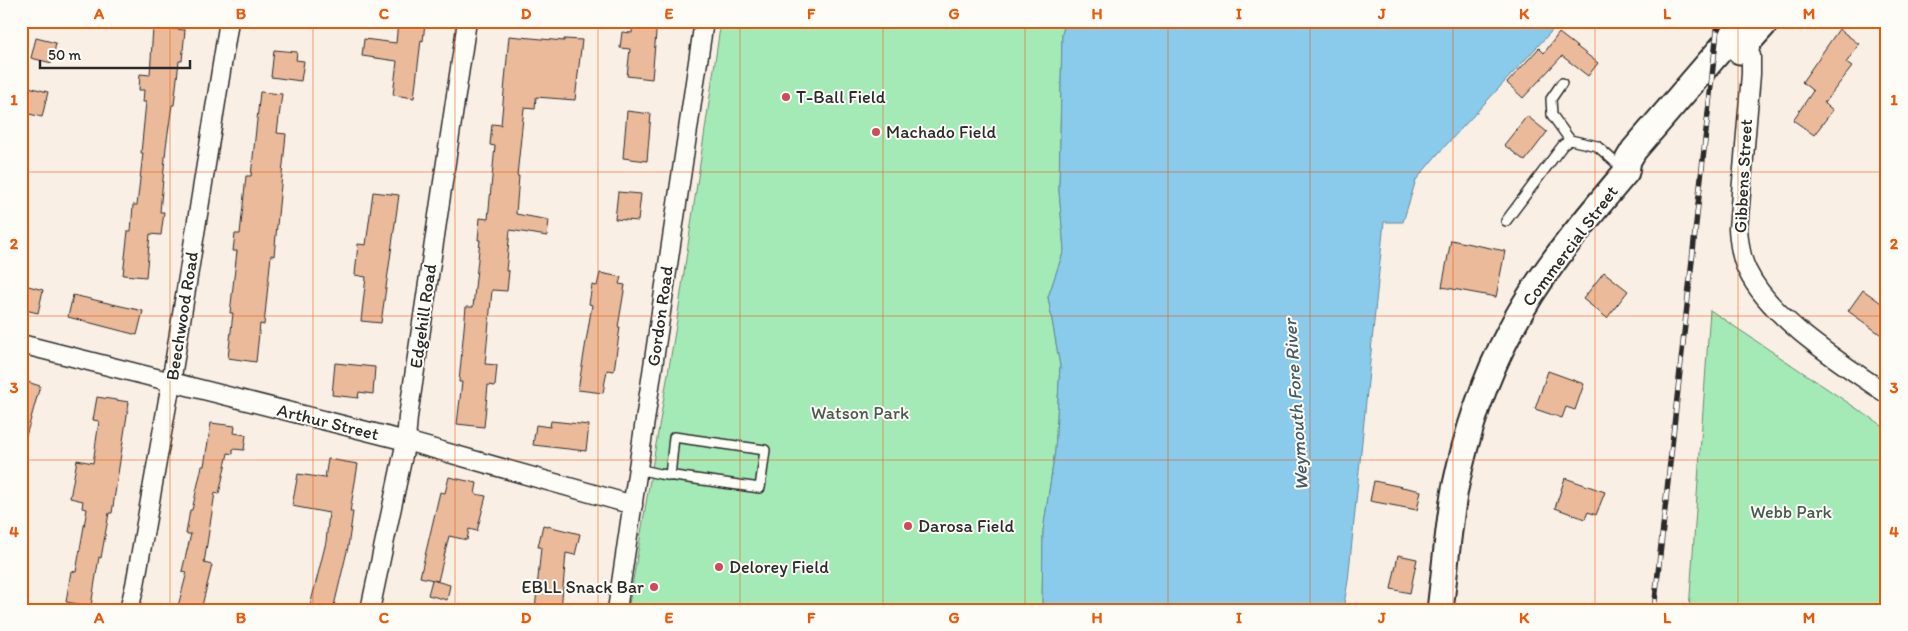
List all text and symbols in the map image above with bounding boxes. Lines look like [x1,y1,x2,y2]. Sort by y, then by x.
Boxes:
text: A [93,4,105,23]
text: B [236,4,247,23]
text: C [379,4,390,23]
text: D [521,4,532,23]
text: E [665,4,674,23]
text: F [807,4,816,23]
text: G [948,4,960,23]
text: H [1091,4,1103,23]
text: I [1236,4,1242,23]
text: J [1377,4,1386,23]
text: K [1519,4,1530,23]
text: L [1663,4,1672,23]
text: M [1803,4,1815,23]
scale bar [40,38,190,70]
text: 50 m [48,46,81,64]
place label: T-Ball Field [796,86,886,108]
text: 1 [10,90,18,109]
text: 1 [1890,90,1898,109]
marker: T-Ball Field [780,91,792,103]
street label: Gibbens Street [1729,118,1757,234]
place label: Machado Field [886,121,996,143]
marker: Machado Field [870,126,882,138]
street label: Commercial Street [1517,181,1623,311]
text: 2 [10,234,19,253]
text: 2 [1890,234,1899,253]
street label: Beechwood Road [161,250,203,382]
street label: Edgehill Road [405,262,441,370]
street label: Gordon Road [642,264,678,368]
water label: Weymouth Fore River [1278,316,1313,492]
text: 3 [10,378,19,397]
text: 3 [1890,378,1899,397]
street label: Arthur Street [275,399,381,445]
park label: Watson Park [811,402,909,424]
park label: Webb Park [1750,501,1833,523]
place label: Darosa Field [918,515,1014,537]
marker: Darosa Field [902,520,914,532]
text: 4 [9,522,19,541]
text: 4 [1889,522,1899,541]
place label: Delorey Field [729,556,829,578]
marker: Delorey Field [713,561,725,573]
place label: EBLL Snack Bar [522,576,645,598]
marker: EBLL Snack Bar [648,581,660,593]
text: A [93,608,105,627]
text: B [236,608,247,627]
text: C [379,608,390,627]
text: D [521,608,532,627]
text: E [665,608,674,627]
text: F [807,608,816,627]
text: G [948,608,960,627]
text: H [1091,608,1103,627]
text: I [1236,608,1242,627]
text: J [1377,608,1386,627]
text: K [1519,608,1530,627]
text: L [1663,608,1672,627]
text: M [1803,608,1815,627]

